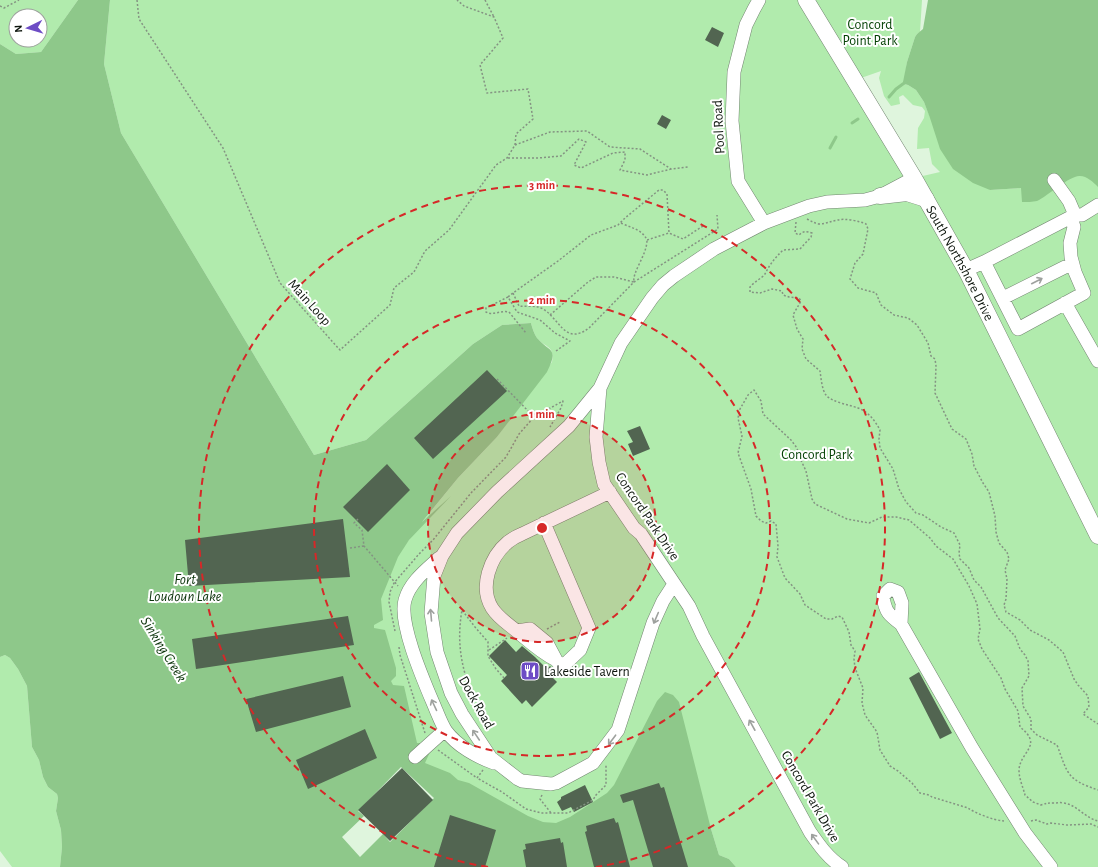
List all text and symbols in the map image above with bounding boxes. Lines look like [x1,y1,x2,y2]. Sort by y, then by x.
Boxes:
north arrow [8,8,48,48]
park label: Concord Point Park [842,18,898,48]
text: N [13,25,24,33]
street label: Pool Road [711,100,727,154]
text: 3 min [529,179,555,191]
street label: South Northshore Drive [923,203,996,323]
street label: Main Loop [285,277,333,328]
one-way arrow [1031,277,1043,284]
text: 2 min [529,294,555,306]
text: 1 min [529,408,555,420]
park label: Concord Park [781,448,853,462]
street label: Concord Park Drive [613,470,682,563]
centre of rings [535,521,549,535]
water label: Fort Loudoun Lake [149,572,222,604]
one-way arrow [428,609,435,622]
one-way arrow [652,612,659,624]
water label: Sinking Creek [138,614,189,684]
restaurant icon: Lakeside Tavern [519,660,541,682]
place label: Lakeside Tavern [544,665,630,679]
street label: Dock Road [456,674,496,731]
one-way arrow [430,699,437,711]
one-way arrow [748,720,755,732]
one-way arrow [472,730,480,741]
one-way arrow [607,734,616,745]
street label: Concord Park Drive [778,749,842,844]
one-way arrow [811,834,819,845]

